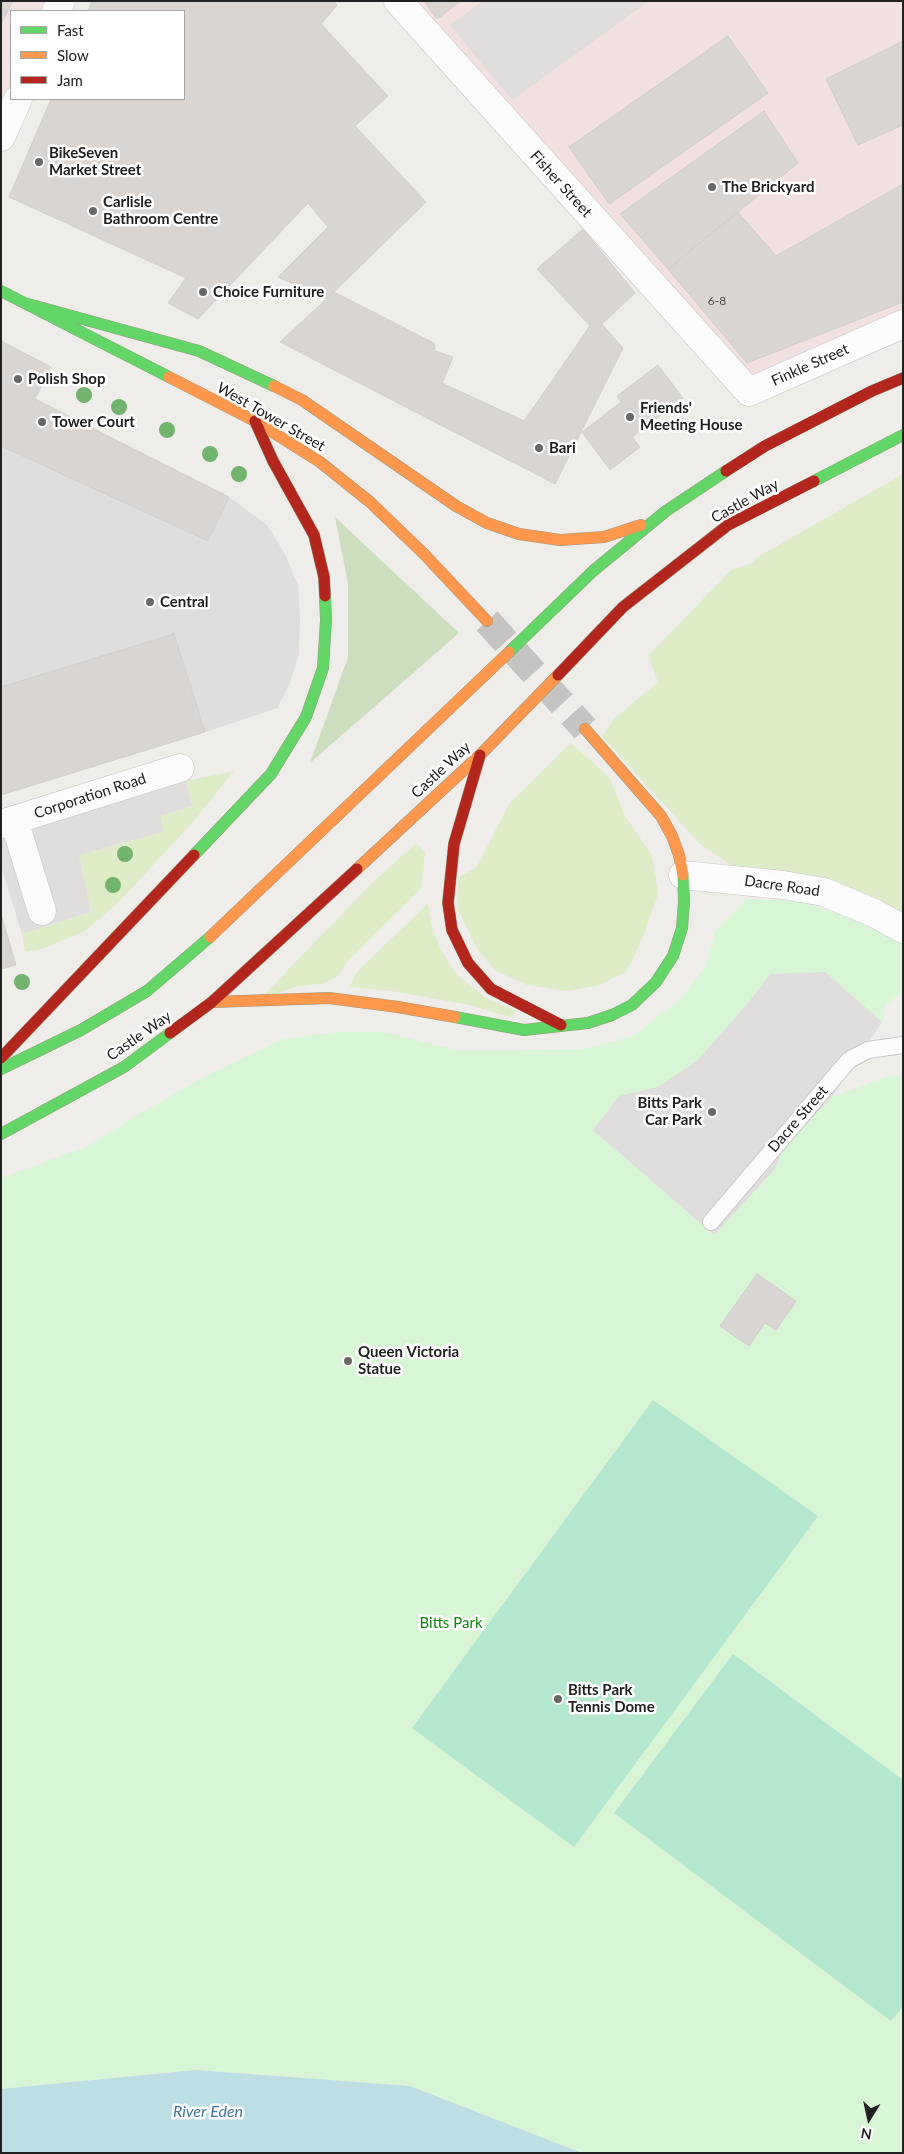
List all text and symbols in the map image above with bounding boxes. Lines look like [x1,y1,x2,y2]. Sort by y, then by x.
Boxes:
legend [10,10,185,100]
text: Fast [57,21,84,39]
text: Slow [57,46,89,64]
text: Jam [57,71,83,89]
place label: BikeSeven Market Street [49,144,141,179]
street label: Fisher Street [526,147,596,221]
marker: BikeSeven Market Street [33,156,45,168]
place label: The Brickyard [722,178,815,196]
marker: The Brickyard [706,181,718,193]
place label: Carlisle Bathroom Centre [103,193,218,228]
marker: Carlisle Bathroom Centre [87,205,99,217]
place label: Choice Furniture [213,283,324,301]
marker: Choice Furniture [197,286,209,298]
house number: 6-8 [708,294,726,308]
street label: Finkle Street [769,340,851,390]
place label: Polish Shop [28,370,106,388]
marker: Polish Shop [12,373,24,385]
street label: West Tower Street [214,379,328,455]
place label: Friends' Meeting House [640,399,743,434]
marker: Friends' Meeting House [624,411,636,423]
place label: Tower Court [52,413,135,431]
marker: Tower Court [36,416,48,428]
place label: Bari [549,439,576,457]
marker: Bari [533,442,545,454]
street label: Castle Way [708,475,782,527]
place label: Central [160,593,209,611]
marker: Central [144,596,156,608]
street label: Castle Way [408,738,474,802]
street label: Corporation Road [32,769,148,823]
street label: Dacre Road [743,872,821,900]
street label: Castle Way [103,1007,175,1065]
street label: Dacre Street [764,1082,832,1156]
place label: Bitts Park Car Park [637,1094,702,1129]
marker: Bitts Park Car Park [706,1106,718,1118]
place label: Queen Victoria Statue [358,1343,459,1378]
marker: Queen Victoria Statue [342,1355,354,1367]
park label: Bitts Park [419,1614,483,1632]
place label: Bitts Park Tennis Dome [568,1681,655,1716]
marker: Bitts Park Tennis Dome [552,1693,564,1705]
north arrow [844,2094,894,2144]
water label: River Eden [173,2102,243,2122]
text: N [860,2125,873,2144]

